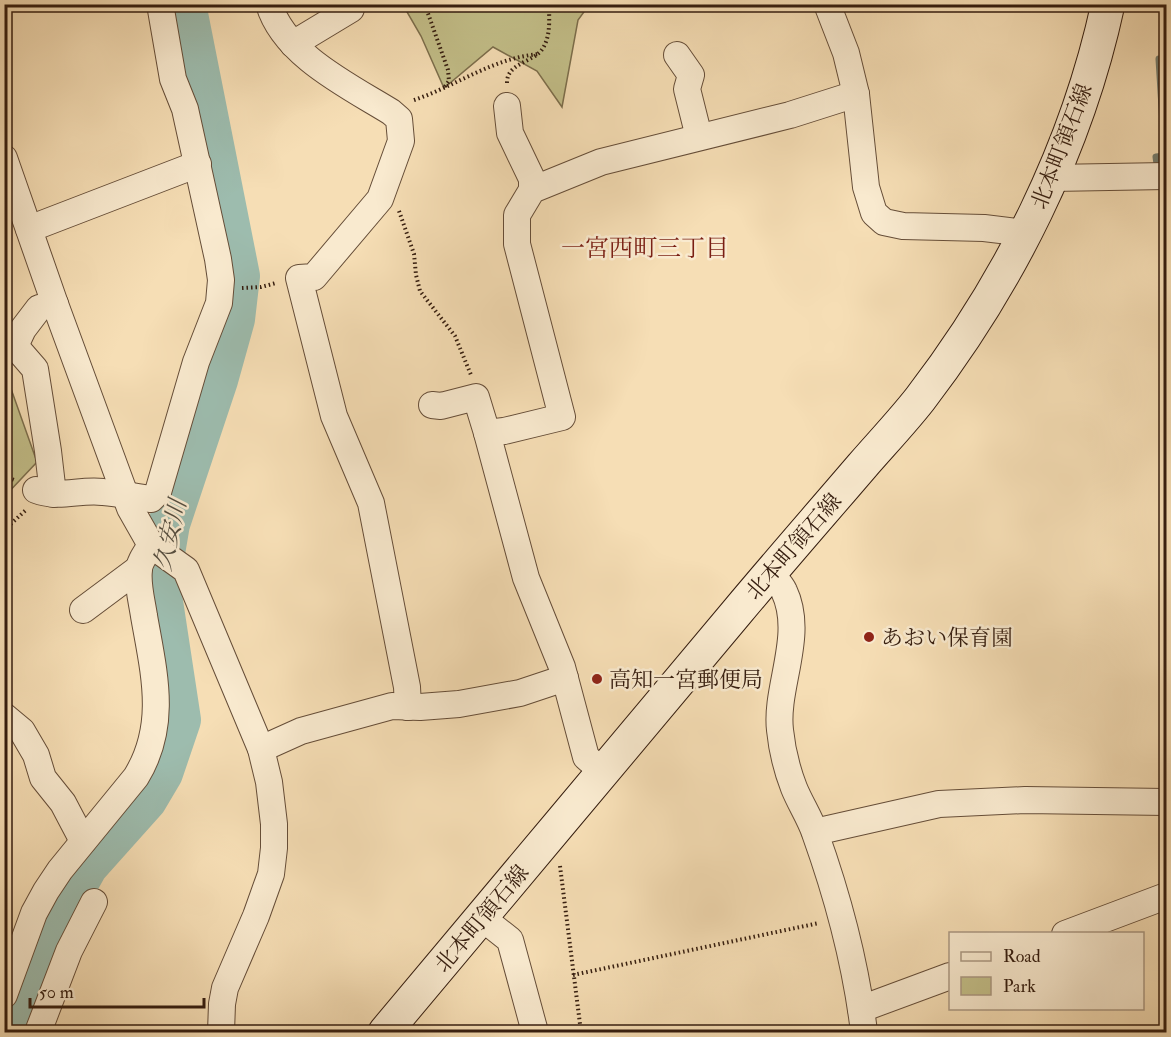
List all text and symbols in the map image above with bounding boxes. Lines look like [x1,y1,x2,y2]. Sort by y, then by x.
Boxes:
street label: 北本町領石線 [1025,80,1099,213]
district label: 一宮西町三丁目 [561,233,729,264]
street label: 北本町領石線 [740,488,848,606]
water label: 久安川 [147,494,194,574]
place label: あおい保育園 [881,624,1013,652]
marker: あおい保育園 [862,630,876,644]
place label: 高知一宮郵便局 [609,666,763,694]
marker: 高知一宮郵便局 [590,672,604,686]
street label: 北本町領石線 [429,859,535,978]
legend [949,932,1144,1010]
text: Road [1003,945,1041,968]
scale bar [30,971,204,1009]
text: Park [1003,975,1036,998]
text: 50 m [39,981,74,1004]

